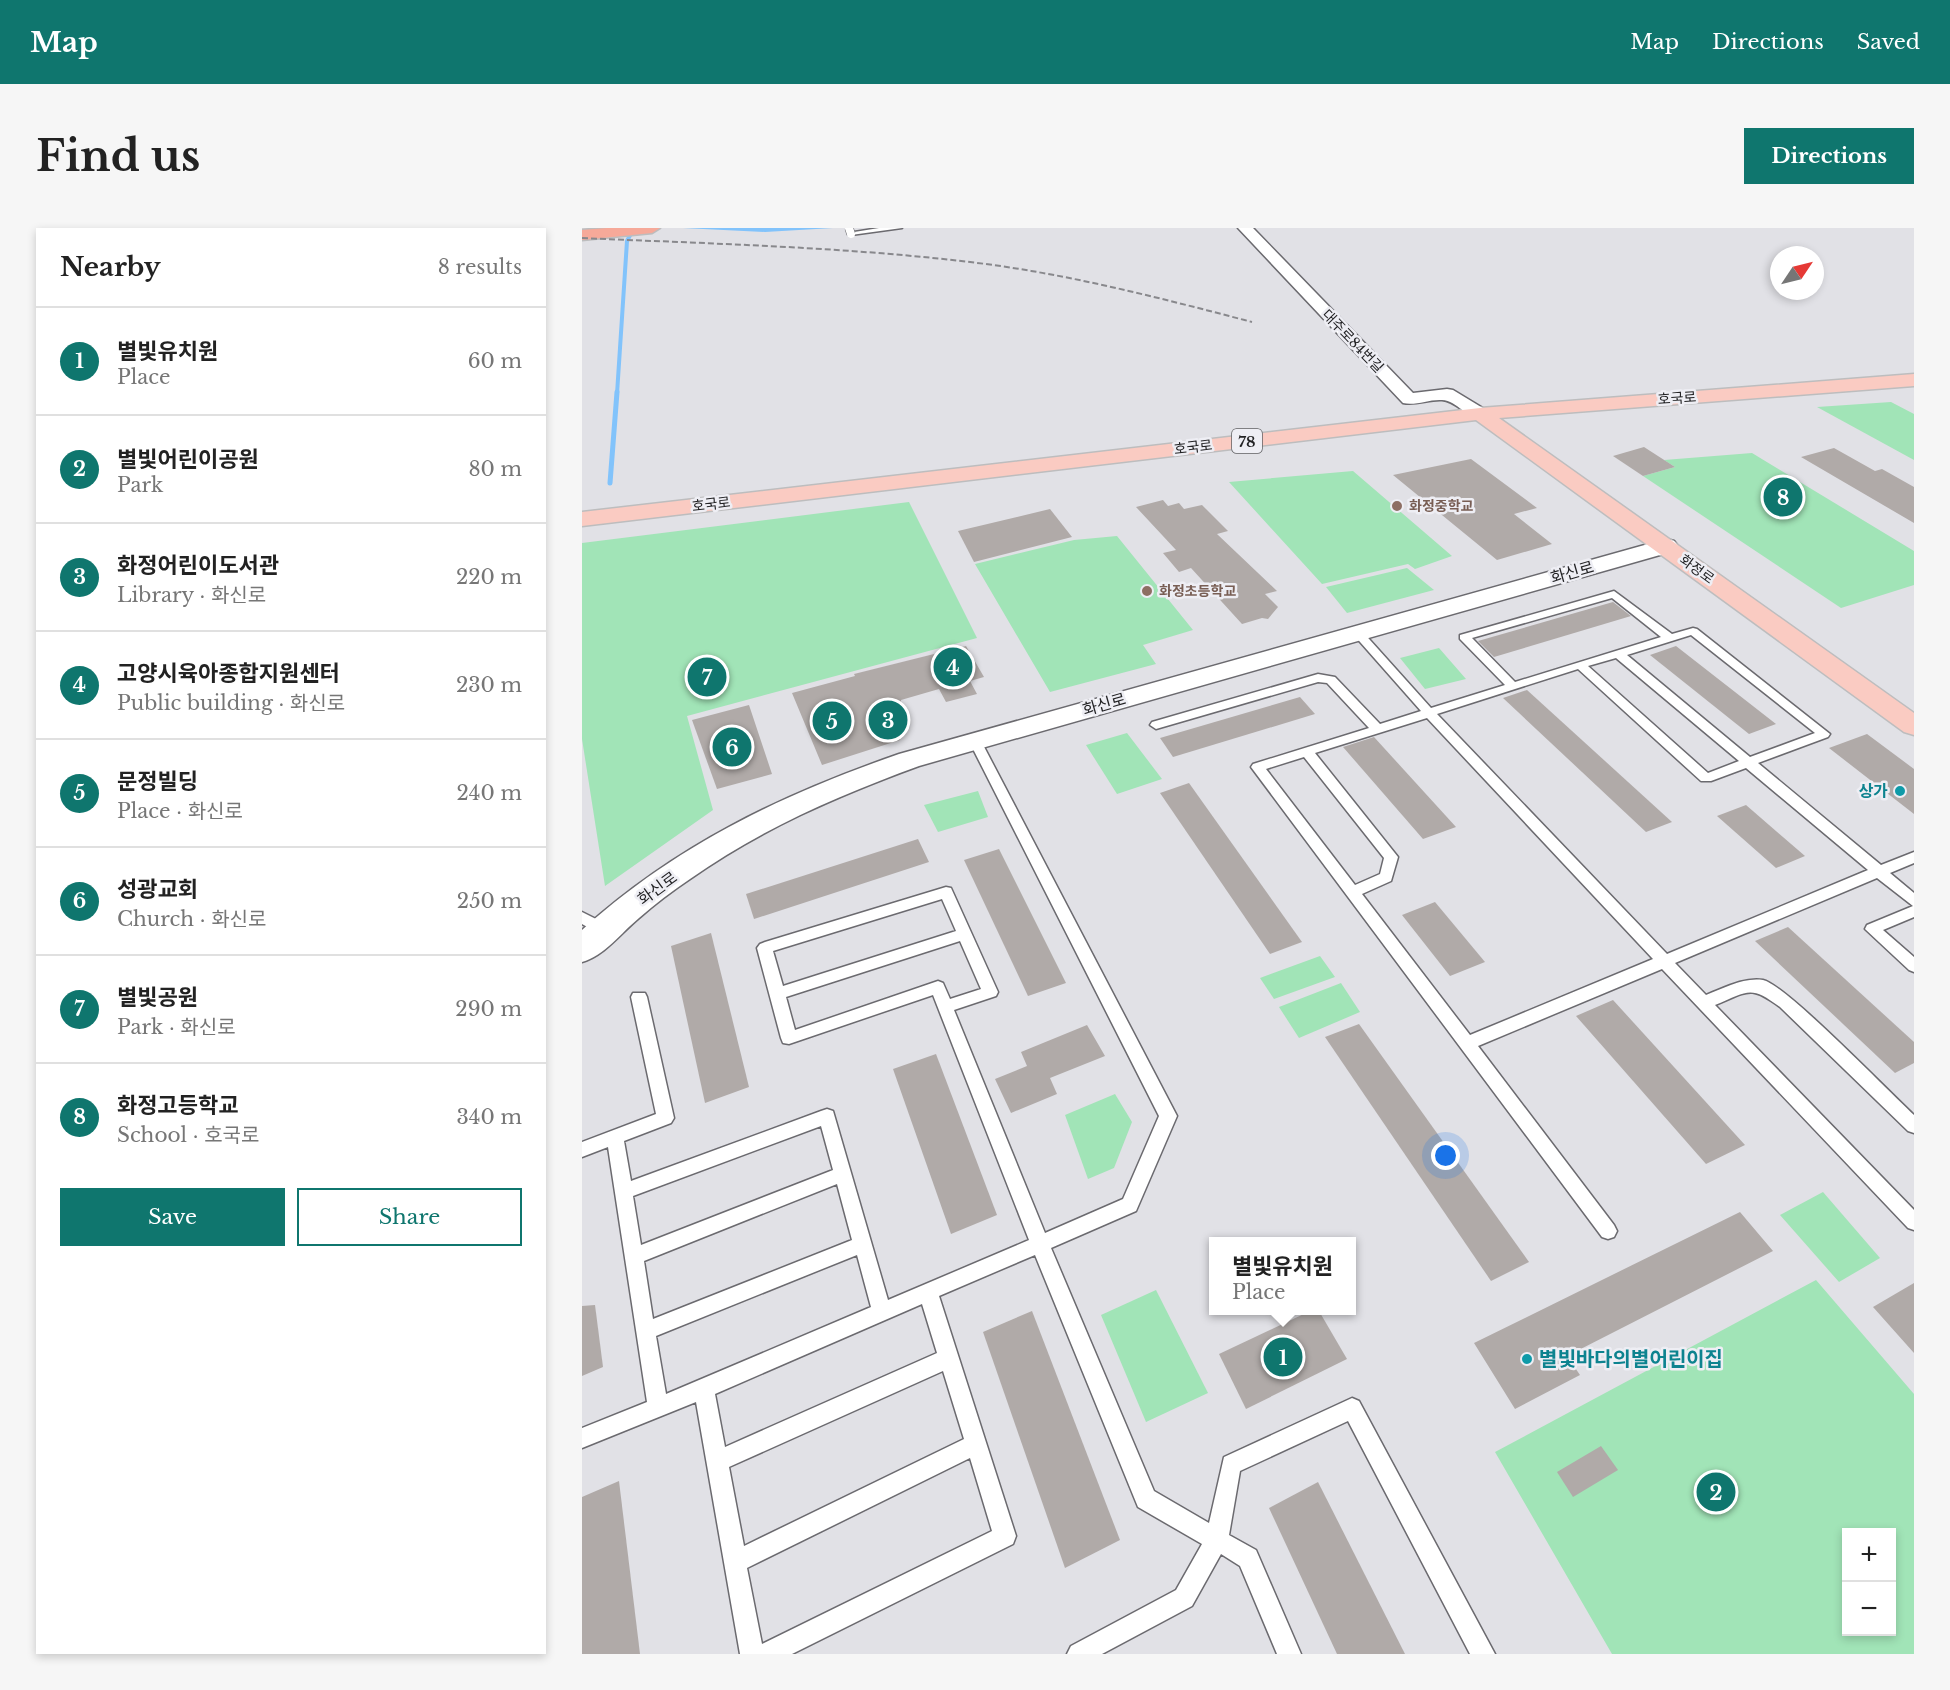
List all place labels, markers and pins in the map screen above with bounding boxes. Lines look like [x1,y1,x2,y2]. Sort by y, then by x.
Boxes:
pin: 8 [1764,474,1802,520]
place label: 화정중학교 [1409,497,1474,515]
marker: 화정중학교 [1390,499,1404,513]
place label: 화정초등학교 [1159,582,1236,600]
marker: 화정초등학교 [1140,584,1154,598]
pin: 4 [934,644,973,690]
pin: 7 [688,654,726,700]
pin: 5 [812,698,852,744]
pin: 3 [868,698,908,742]
pin: 6 [712,724,752,770]
place label: 상가 [1859,781,1888,801]
marker: 상가 [1893,784,1907,798]
pin: 1 [1264,1334,1302,1380]
place label: 별빛바다의별어린이집 [1539,1347,1723,1371]
marker: 별빛바다의별어린이집 [1520,1352,1534,1366]
pin: 2 [1696,1470,1736,1514]

